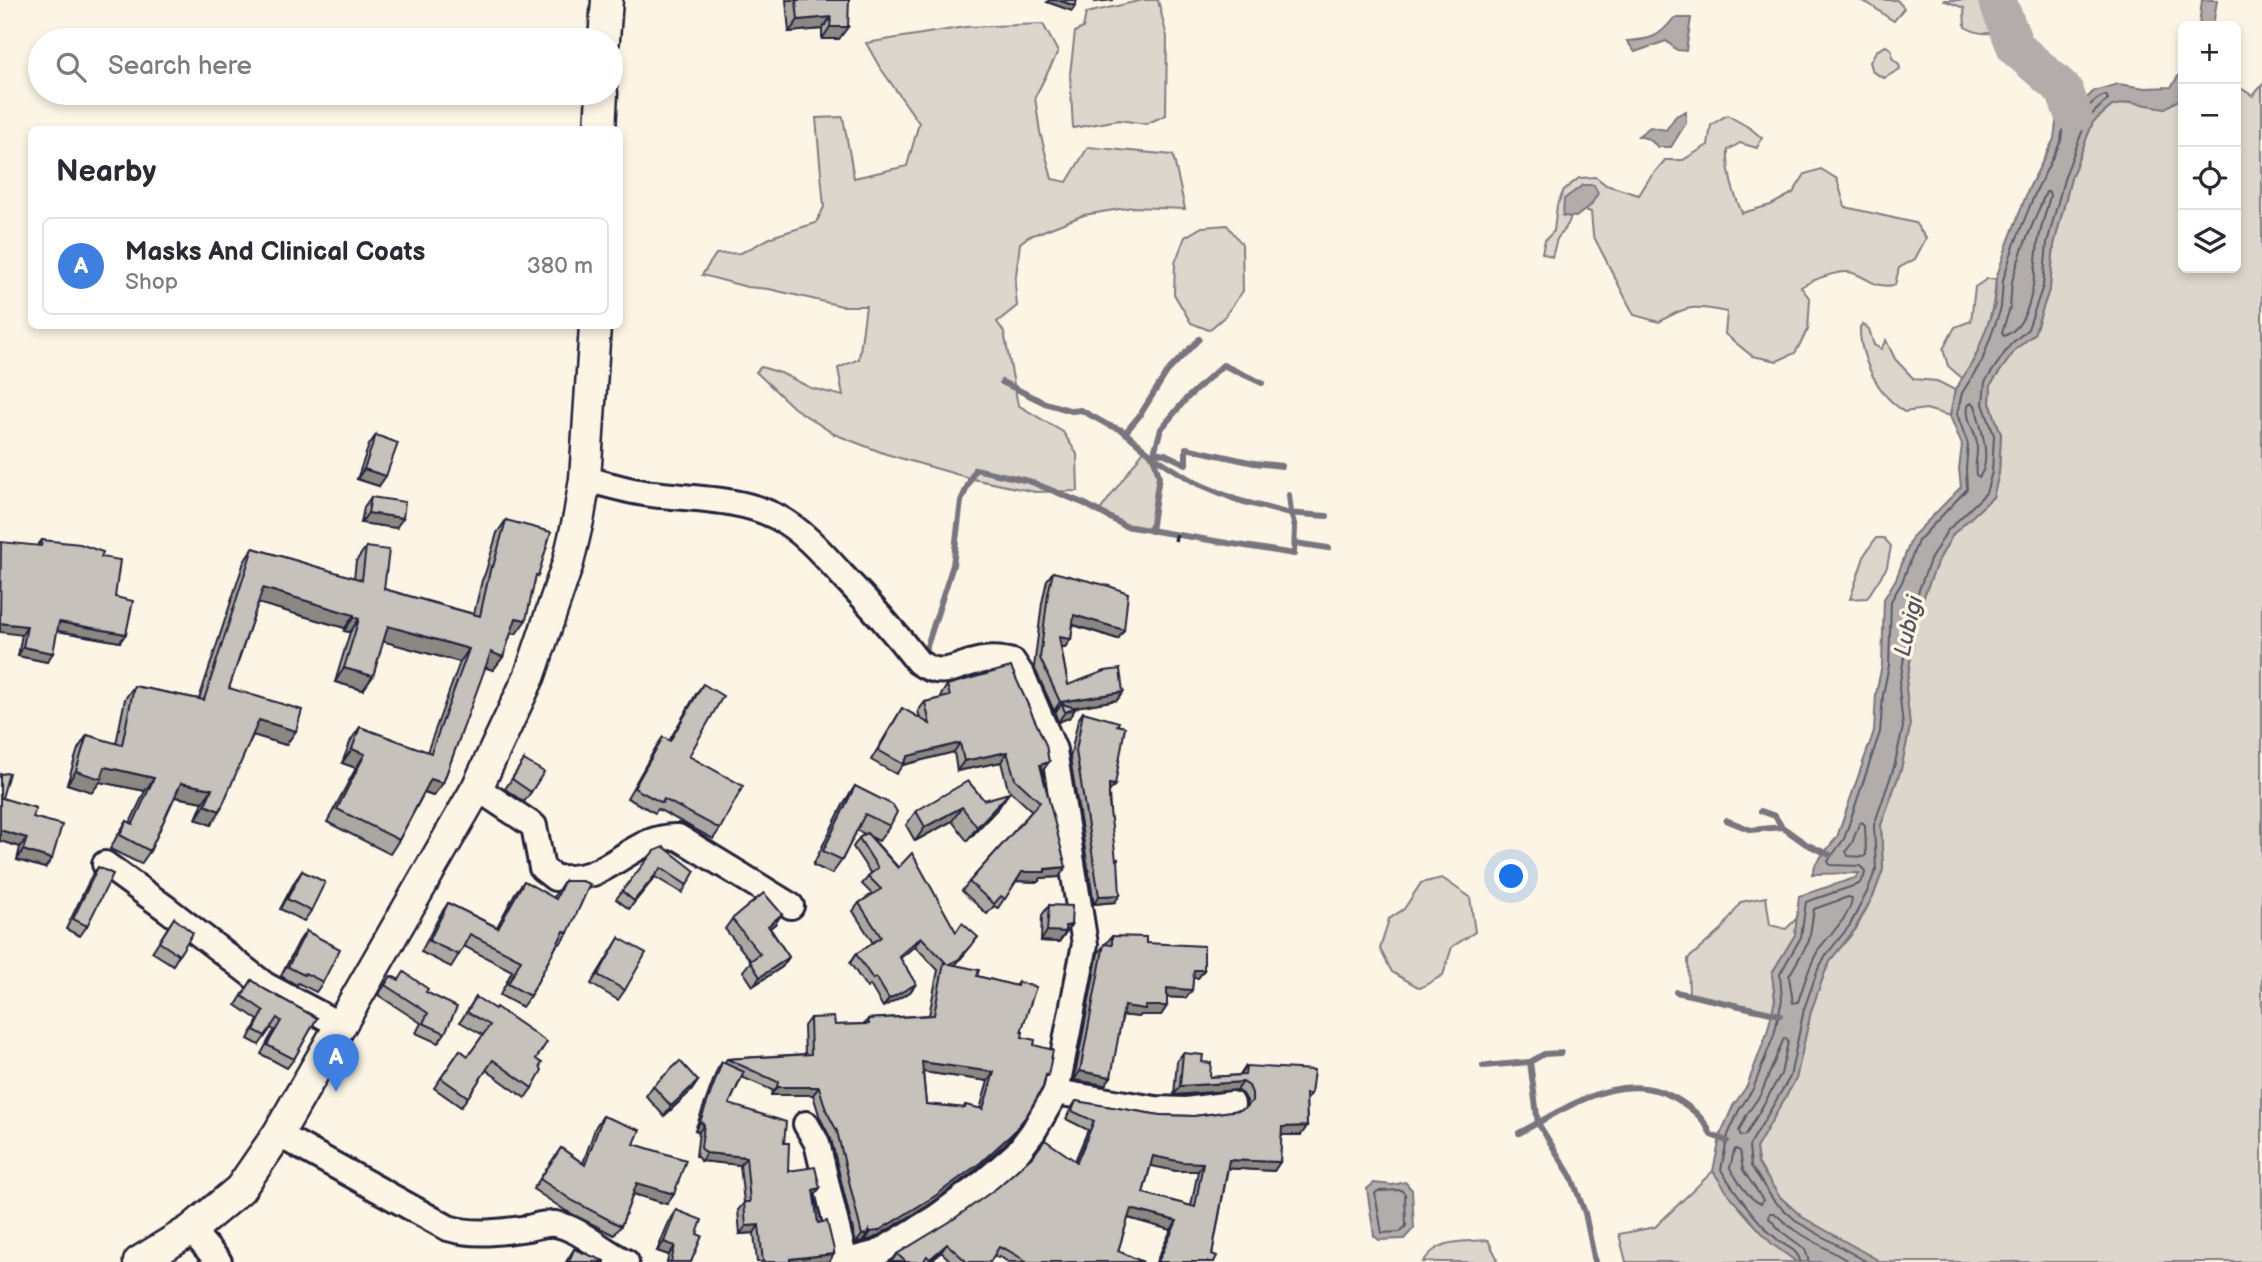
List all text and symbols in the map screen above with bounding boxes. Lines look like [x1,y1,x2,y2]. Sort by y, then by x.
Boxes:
map controls [2178,21,2241,273]
button: + [2178,21,2241,84]
search box [28,28,623,105]
icon: search [52,48,90,86]
text: Search here [108,51,252,82]
button: − [2178,84,2241,147]
button: locate [2178,147,2241,210]
text: Nearby [56,154,156,190]
button: layers [2178,210,2241,273]
text: Masks And Clinical Coats [125,237,425,268]
text: A [74,252,88,280]
text: 380 m [527,252,593,280]
text: Shop [125,268,178,296]
water label: Lubigi [1888,593,1930,659]
your location [1494,859,1528,893]
pin: A [313,1034,359,1092]

